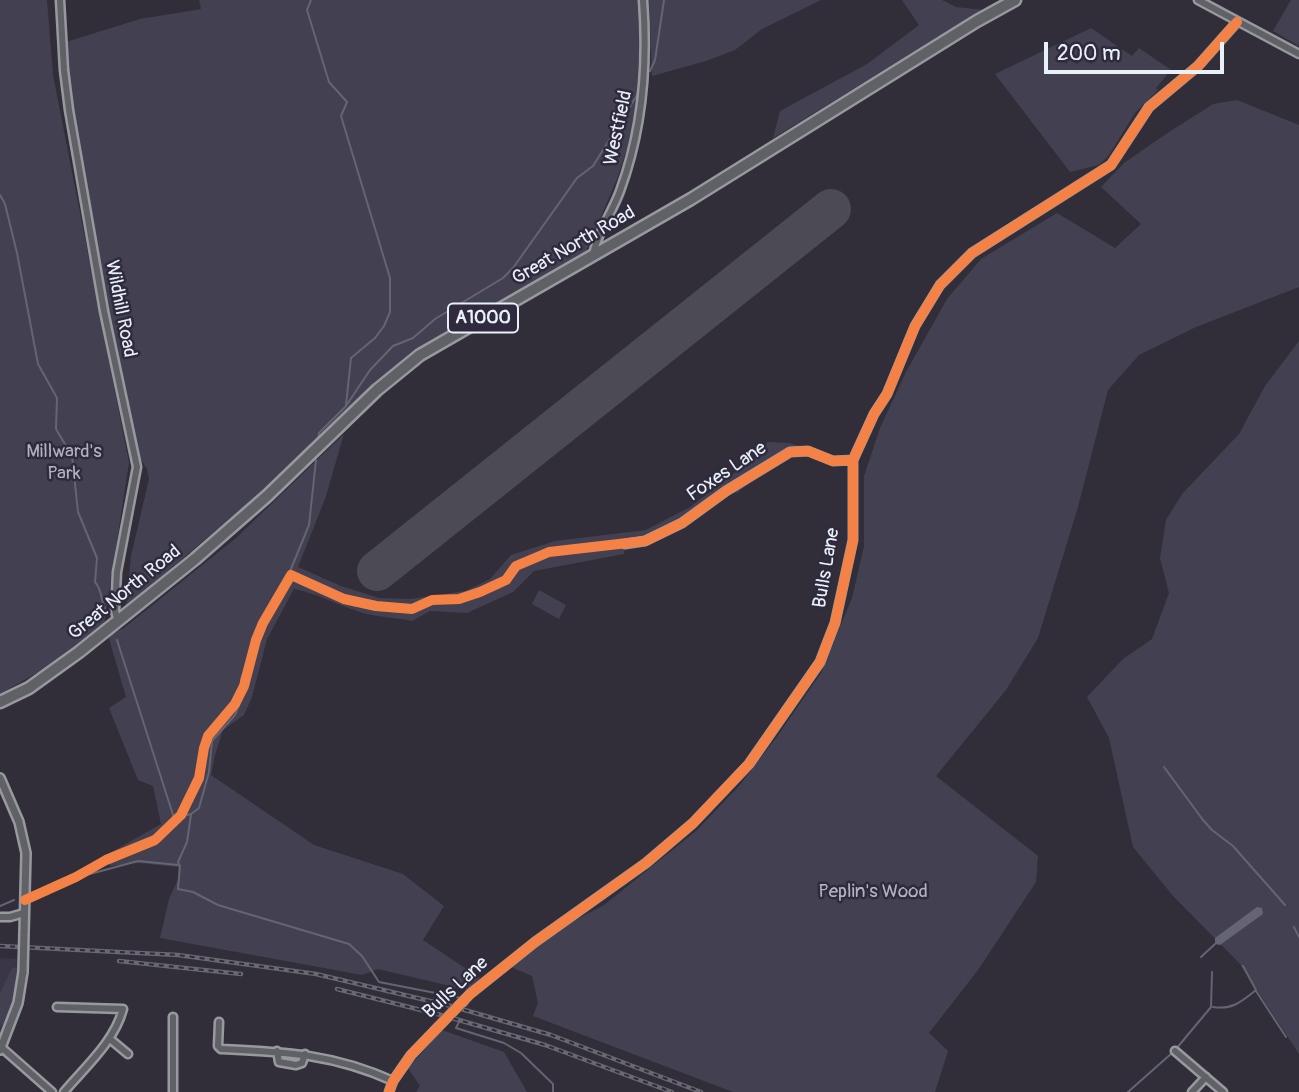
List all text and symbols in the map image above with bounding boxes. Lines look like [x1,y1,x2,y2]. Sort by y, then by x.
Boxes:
scale bar [1047,28,1227,72]
text: 200 m [1057,40,1121,67]
street label: Westfield [600,88,638,168]
street label: Great North Road [508,202,640,290]
street label: Wildhill Road [99,259,141,359]
road number: A1000 [448,304,518,332]
street label: Foxes Lane [683,437,771,507]
park label: Millward's Park [26,441,102,485]
street label: Bulls Lane [809,526,845,610]
street label: Great North Road [64,541,186,645]
park label: Peplin's Wood [818,881,928,903]
street label: Bulls Lane [419,952,493,1024]

